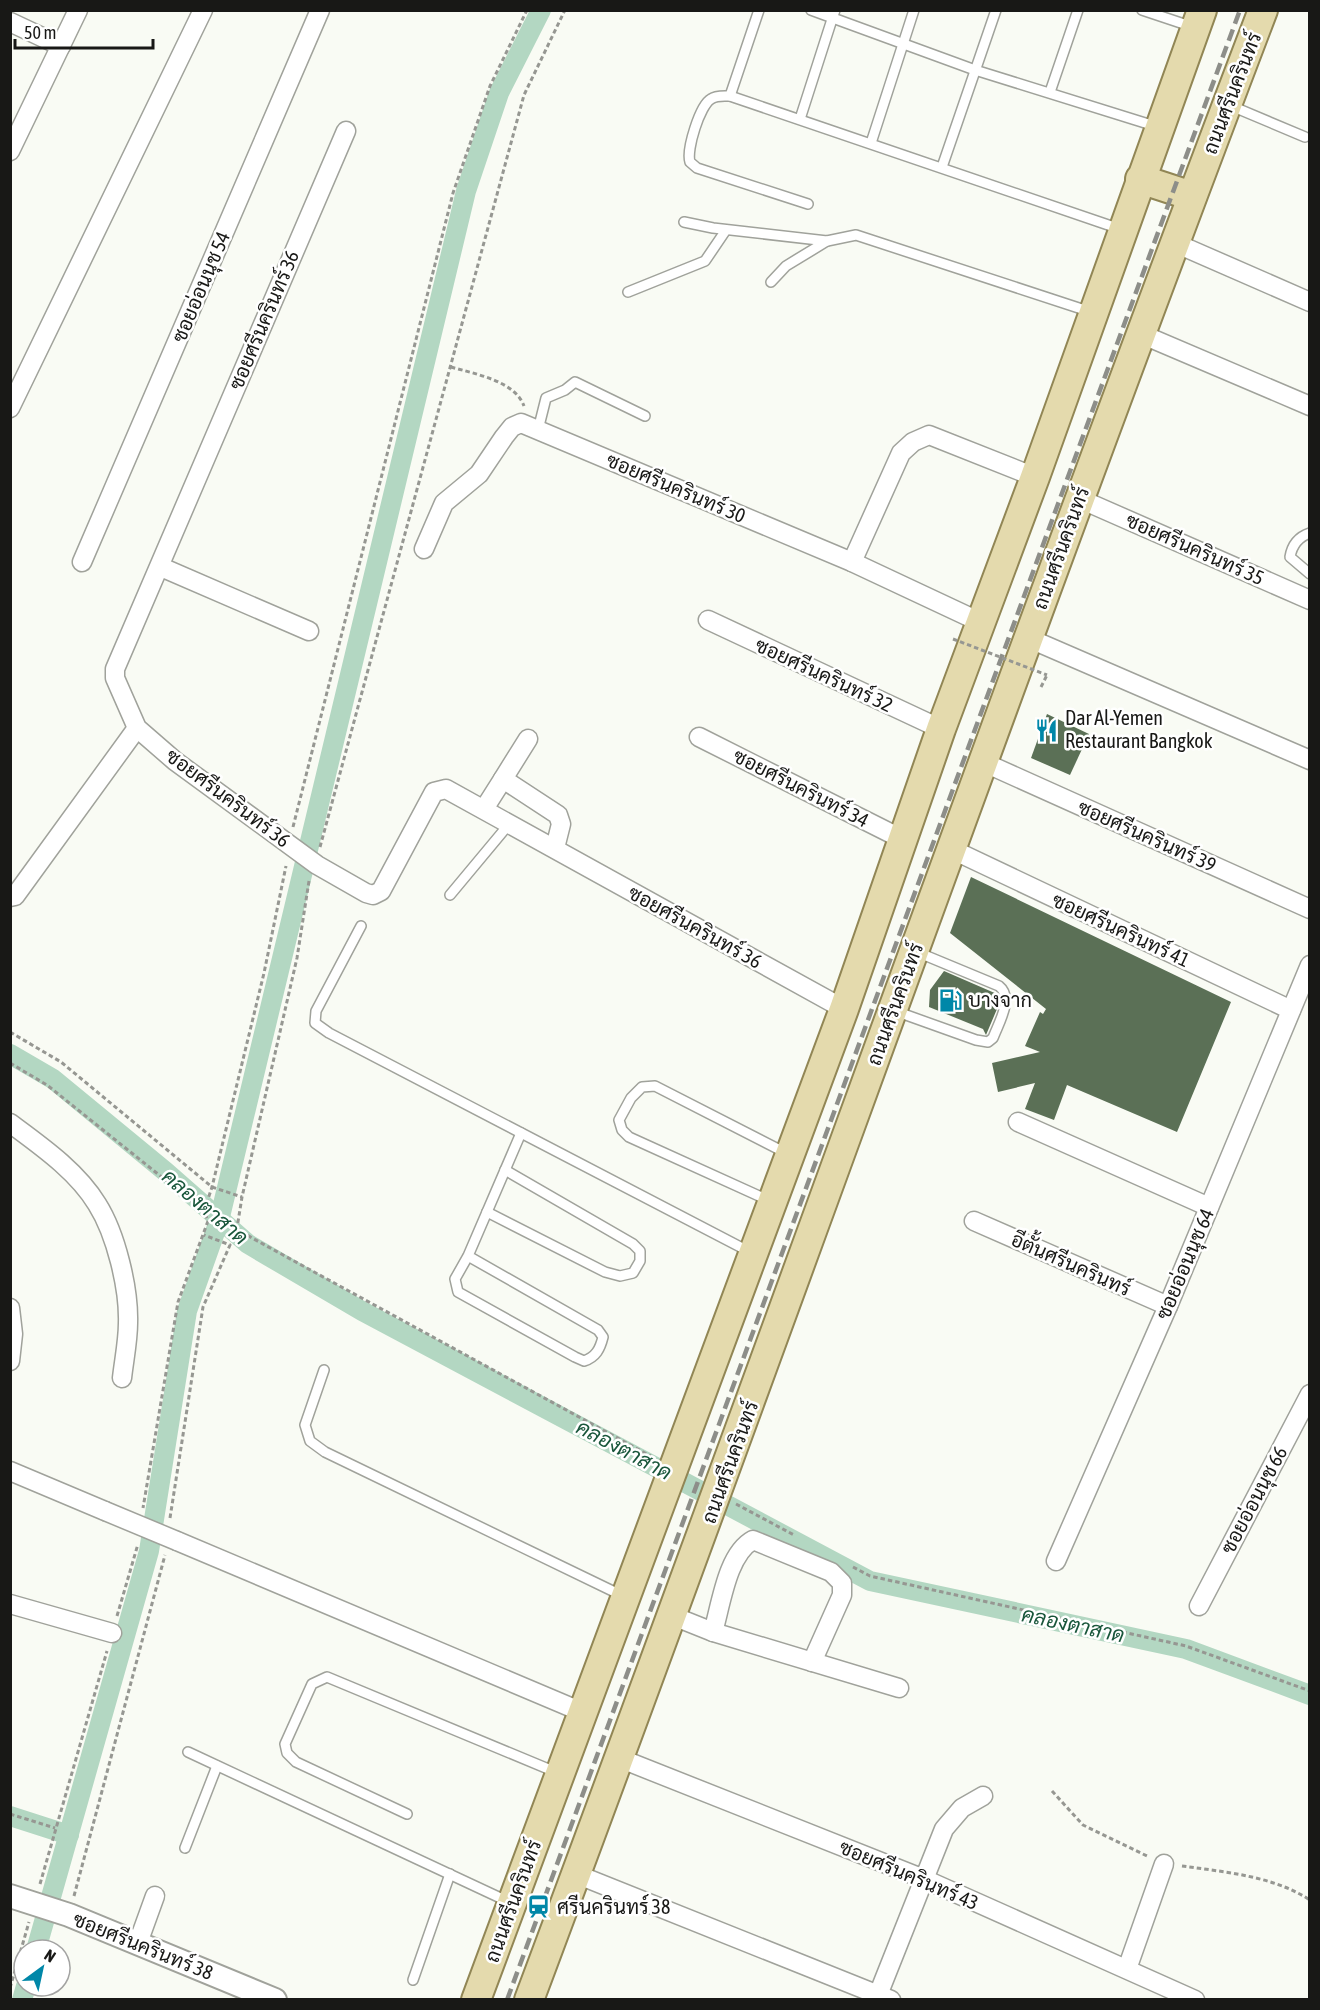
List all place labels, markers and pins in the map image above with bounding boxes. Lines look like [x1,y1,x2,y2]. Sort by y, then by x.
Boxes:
place label: Dar Al-Yemen Restaurant Bangkok [1065,706,1213,752]
restaurant icon: Dar Al-Yemen Restaurant Bangkok [1034,717,1060,743]
fuel station icon: บางจาก [937,987,963,1013]
place label: บางจาก [968,988,1032,1011]
place label: ศรีนครินทร์ 38 [557,1893,670,1918]
station icon: ศรีนครินทร์ 38 [526,1894,552,1920]

